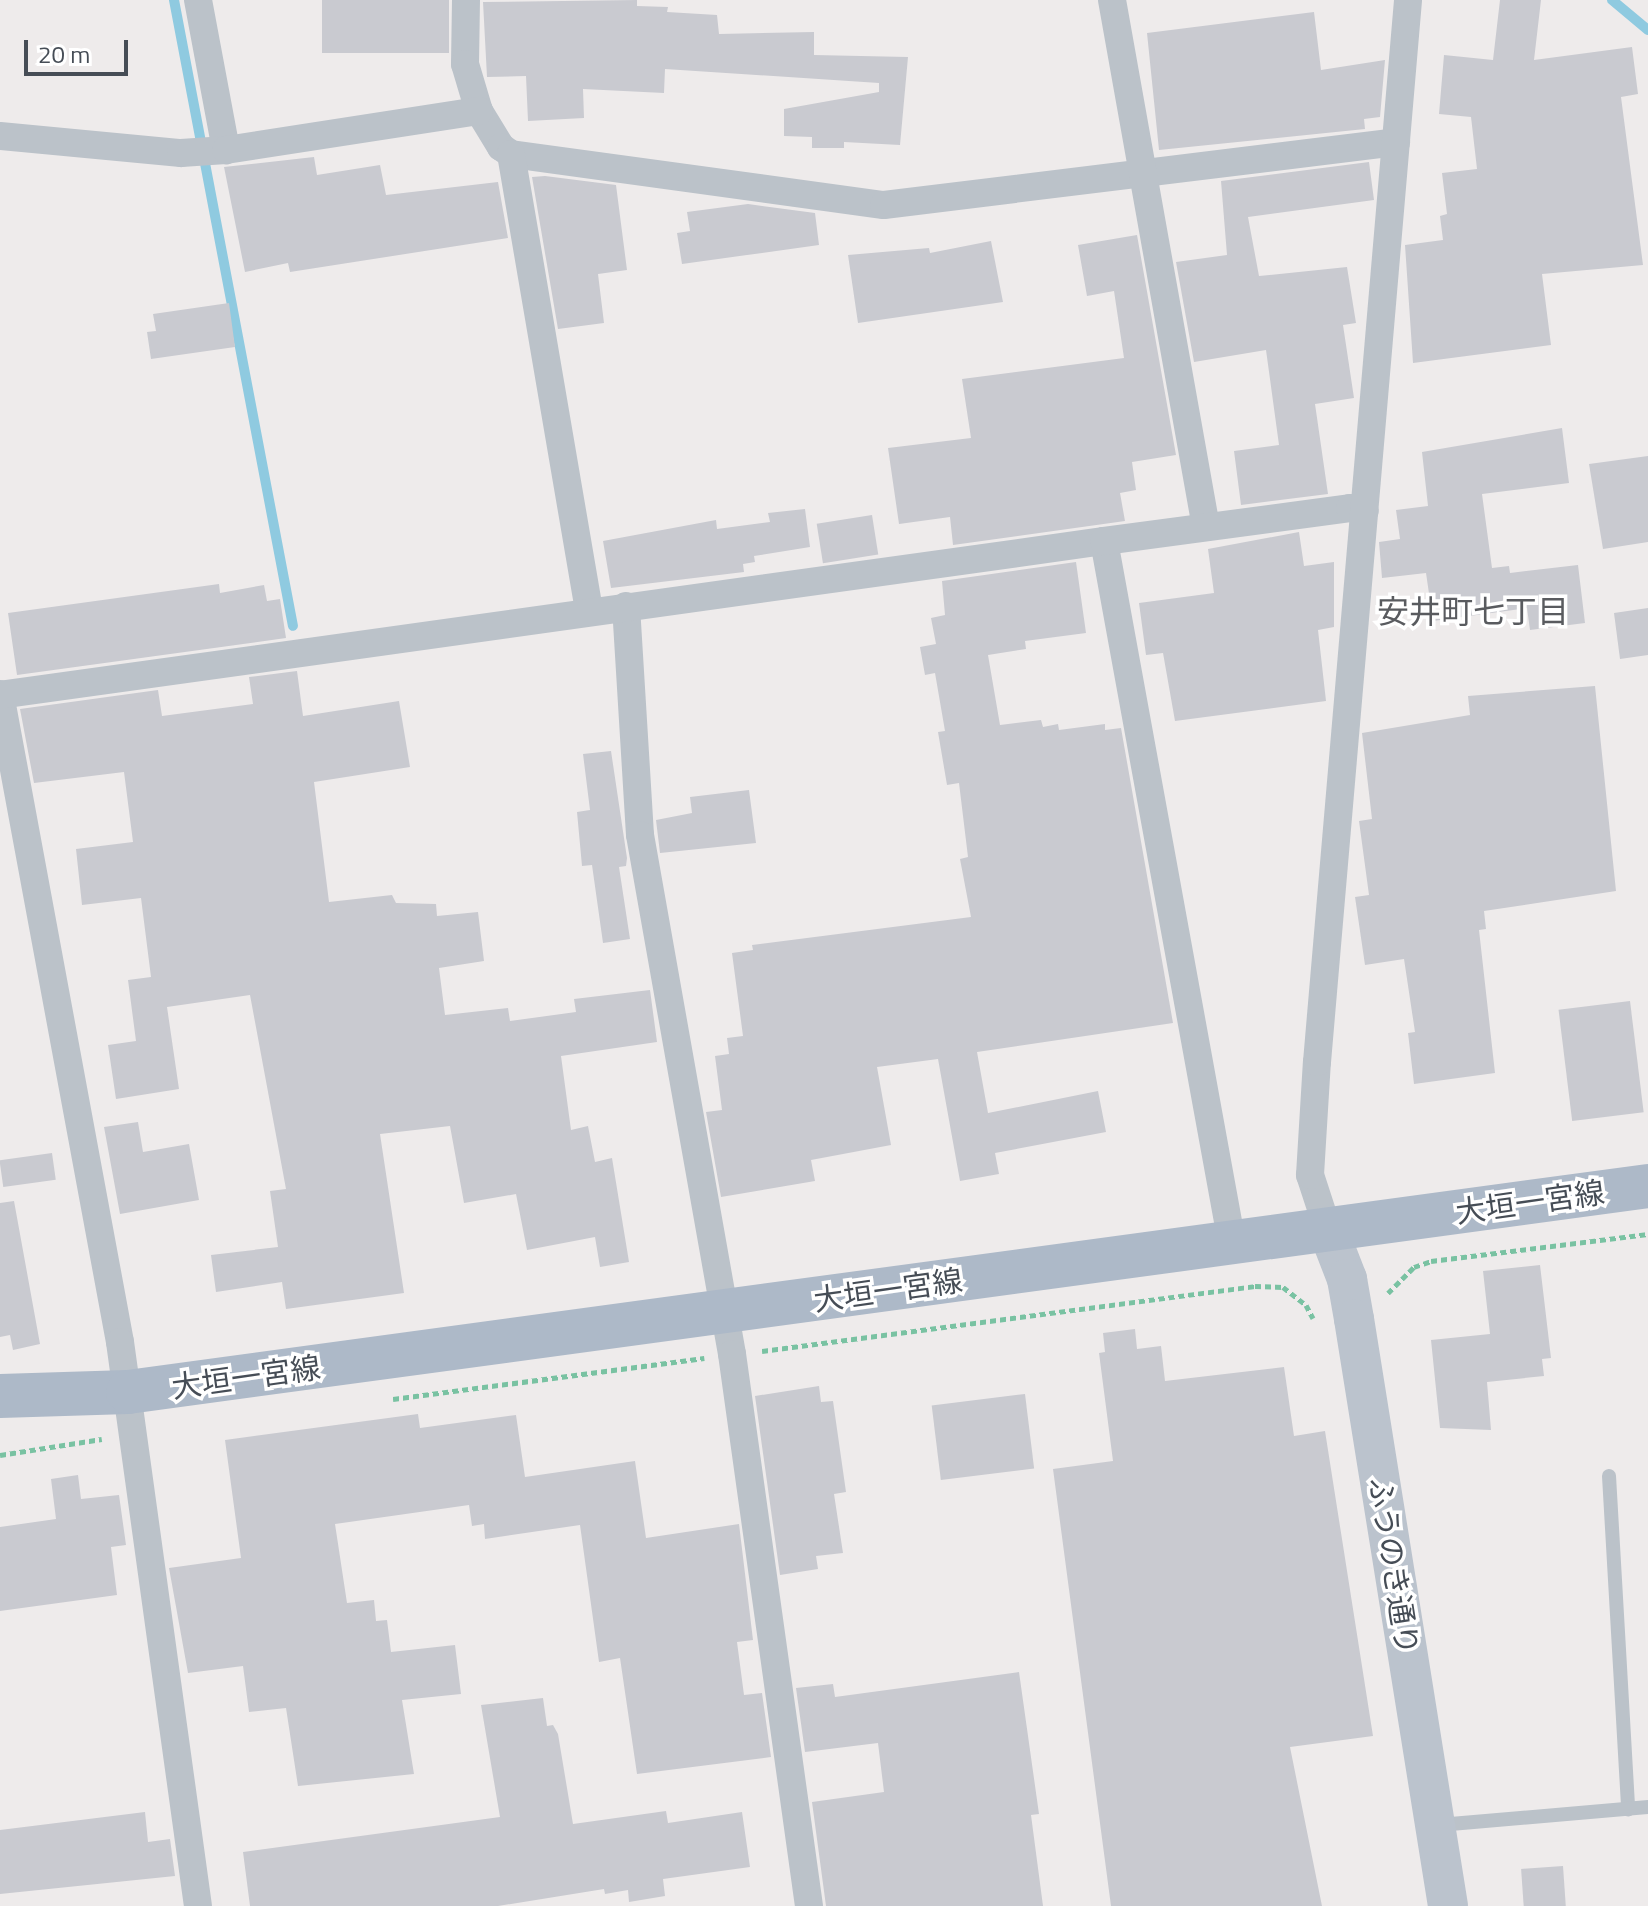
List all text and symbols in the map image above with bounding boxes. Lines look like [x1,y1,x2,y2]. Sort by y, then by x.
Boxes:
scale bar [28,24,132,74]
text: 20 m [38,36,90,72]
district label: 安井町七丁目 [1377,592,1569,630]
street label: 大垣一宮線 [1453,1174,1607,1230]
street label: 大垣一宮線 [811,1262,965,1318]
street label: 大垣一宮線 [169,1349,323,1405]
street label: ふうのき通り [1362,1474,1426,1658]

